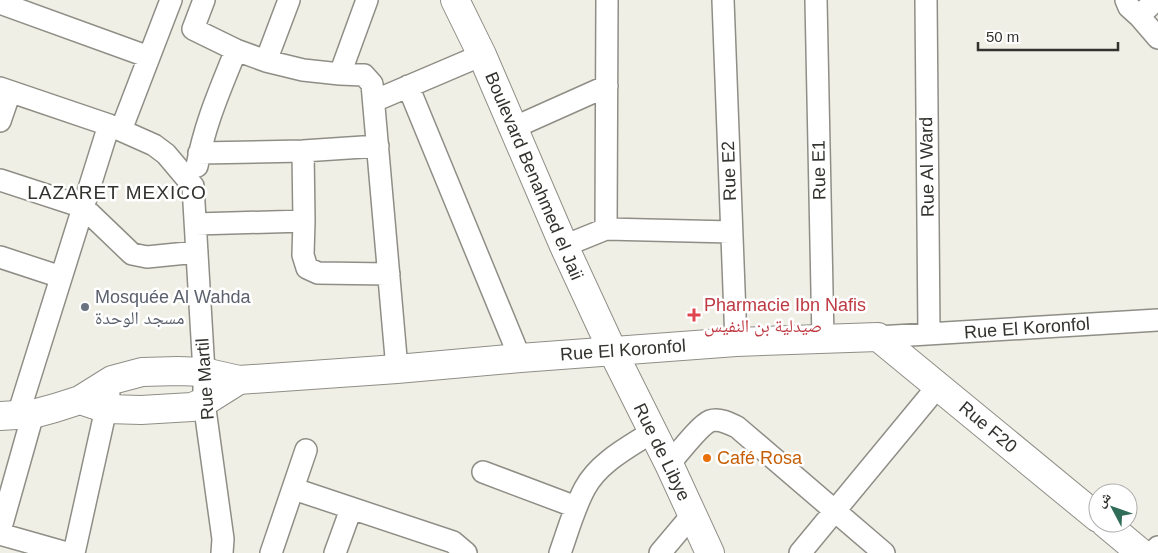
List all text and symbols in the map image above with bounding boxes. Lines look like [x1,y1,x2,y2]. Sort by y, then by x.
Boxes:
scale bar [978,20,1118,52]
text: 50 m [986,28,1019,45]
street label: Boulevard Benahmed el Jaii [481,69,587,283]
street label: Rue Al Ward [916,117,938,217]
street label: Rue E1 [808,140,830,200]
street label: Rue E2 [718,141,740,201]
district label: LAZARET MEXICO [27,182,207,203]
place label: Mosquée Al Wahda مسجد الوحدة [95,287,251,328]
place label: Pharmacie Ibn Nafis صيدلية بن النفيس [704,295,866,337]
marker: Mosquée Al Wahda مسجد الوحدة [79,301,91,313]
marker: Pharmacie Ibn Nafis صيدلية بن النفيس [688,309,700,321]
street label: Rue El Koronfol [963,314,1091,342]
street label: Rue El Koronfol [559,336,687,364]
street label: Rue Martil [192,337,218,421]
street label: Rue F20 [955,397,1021,457]
street label: Rue de Libye [630,400,694,504]
place label: Café Rosa [717,448,803,468]
marker: Café Rosa [701,452,713,464]
north arrow [1088,483,1138,533]
text: ش [1092,489,1115,511]

